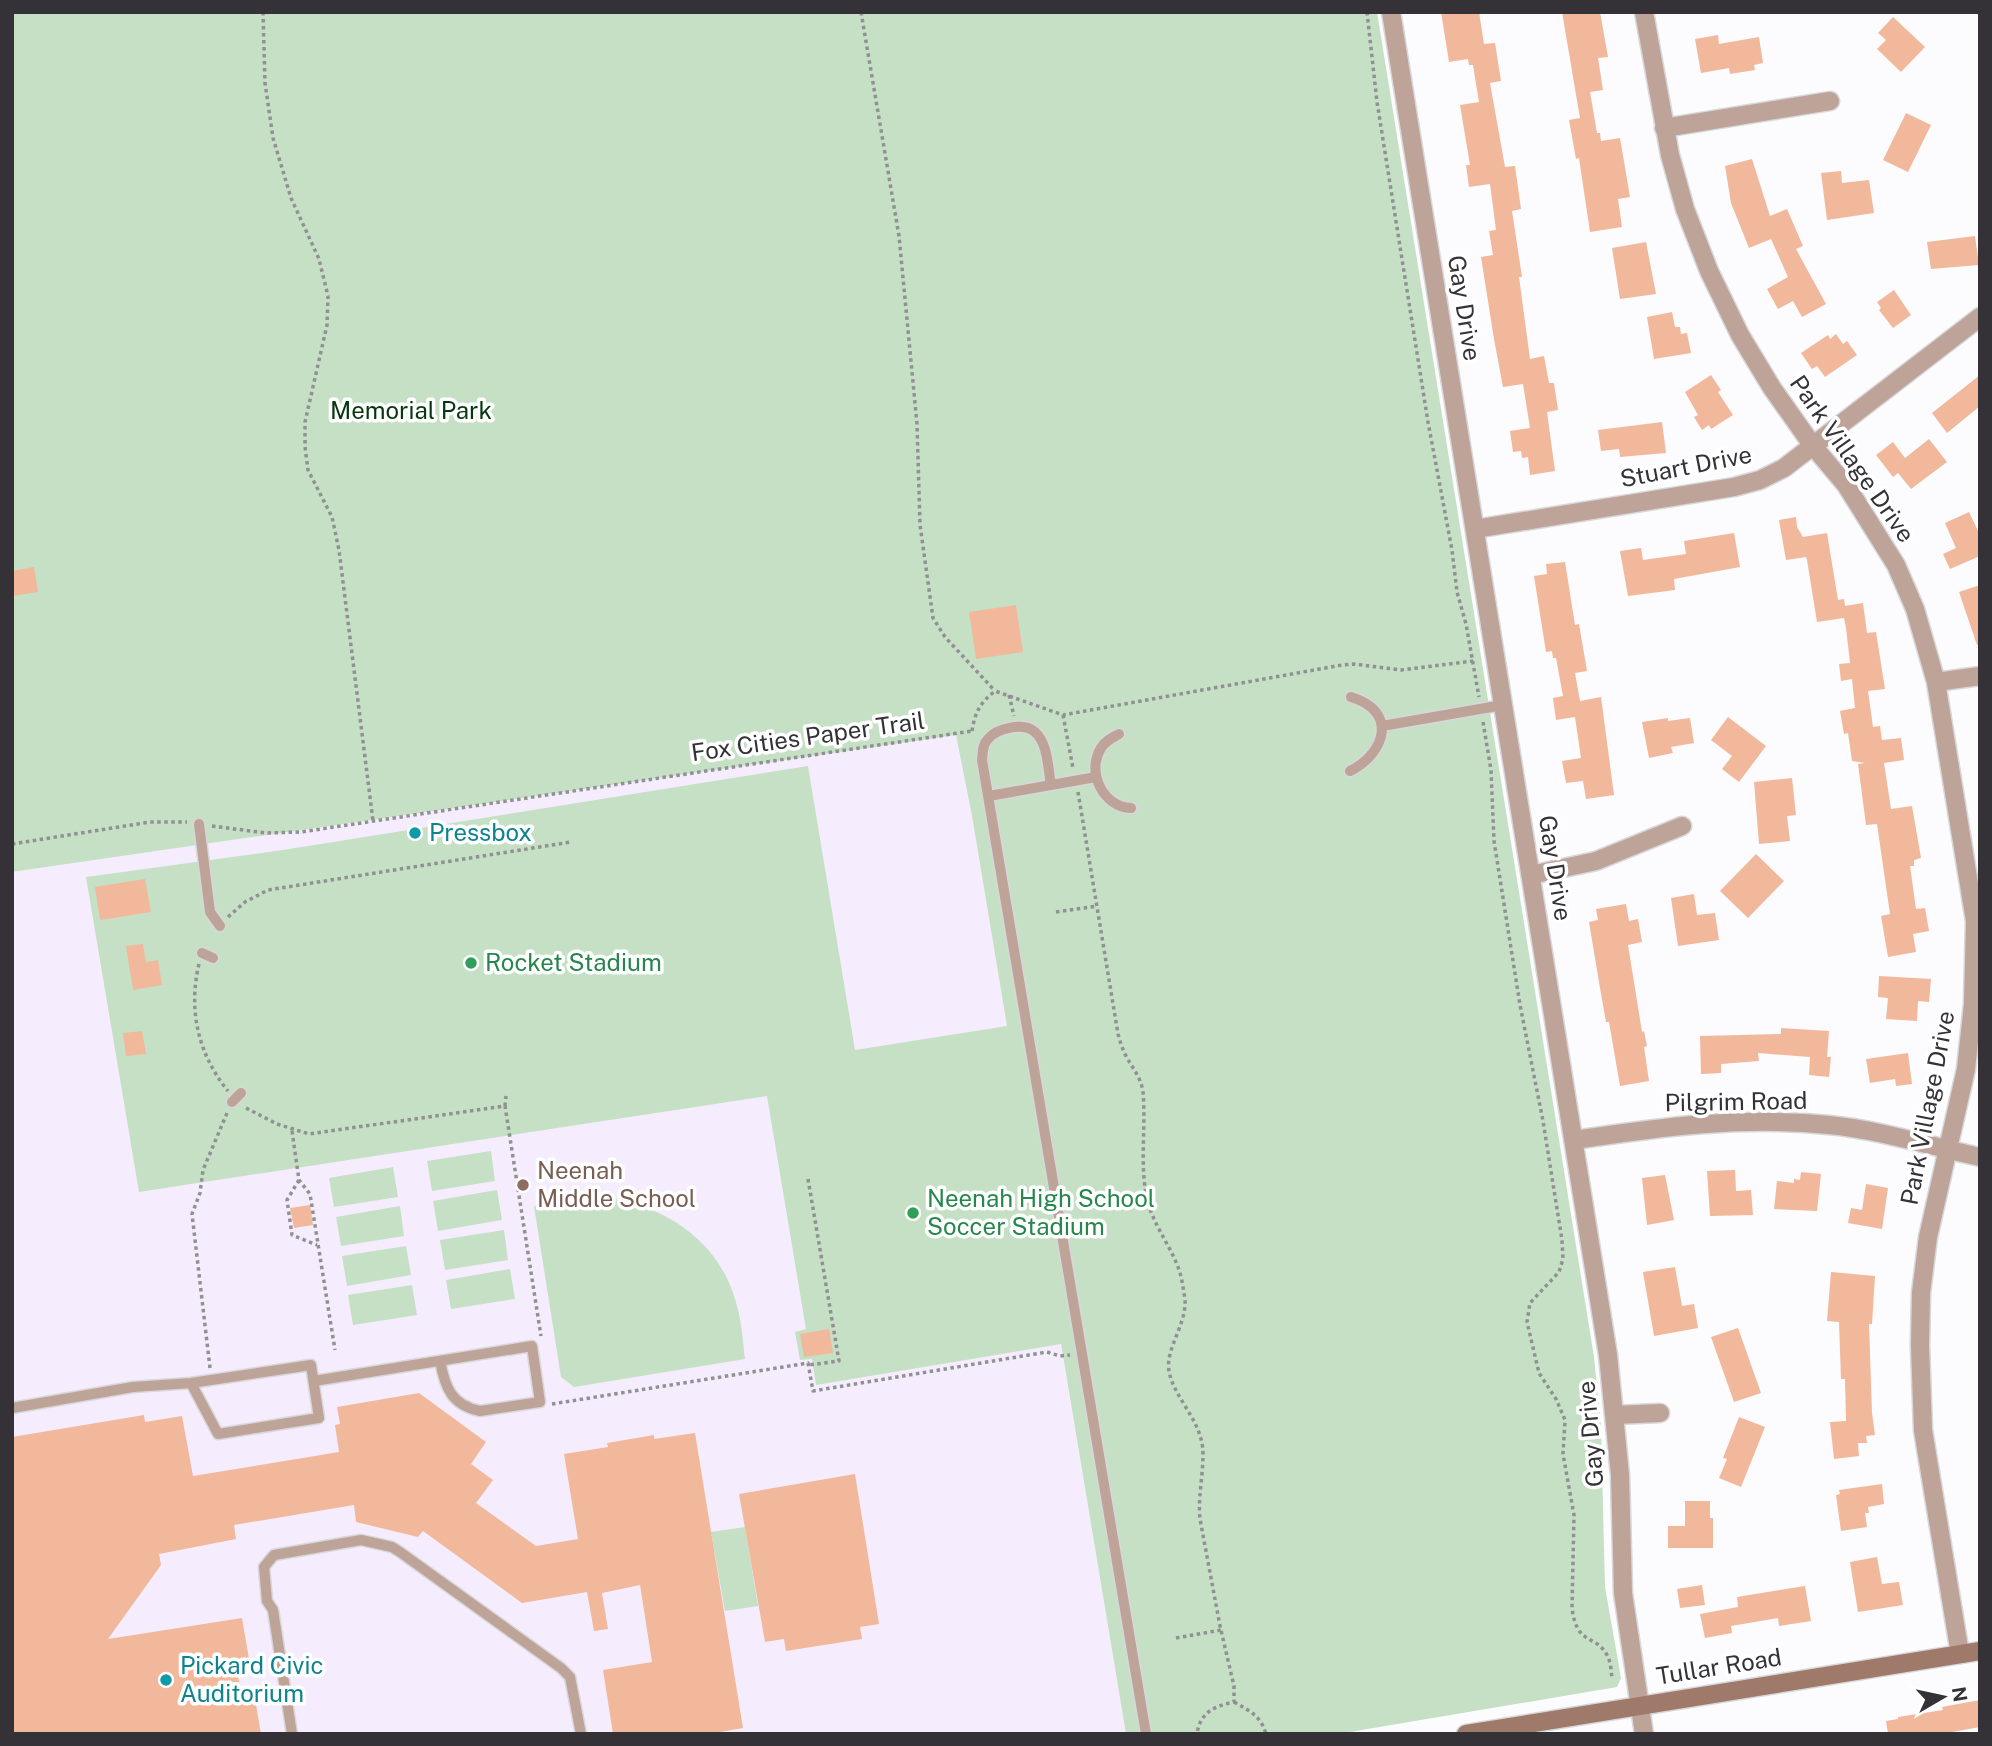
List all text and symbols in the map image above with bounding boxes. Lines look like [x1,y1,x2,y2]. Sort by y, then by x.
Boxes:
street label: Gay Drive [1443,253,1487,363]
street label: Park Village Drive [1785,370,1921,547]
park label: Memorial Park [330,396,492,424]
street label: Stuart Drive [1618,440,1754,493]
street label: Fox Cities Paper Trail [689,706,926,766]
street label: Gay Drive [1534,813,1578,923]
place label: Pressbox [429,818,532,846]
marker: Pressbox [407,825,423,841]
place label: Rocket Stadium [485,948,662,976]
marker: Rocket Stadium [463,955,479,971]
street label: Park Village Drive [1894,1008,1960,1207]
street label: Pilgrim Road [1664,1086,1808,1116]
place label: Neenah Middle School [537,1156,696,1212]
marker: Neenah Middle School [515,1177,531,1193]
place label: Neenah High School Soccer Stadium [927,1184,1155,1240]
marker: Neenah High School Soccer Stadium [905,1205,921,1221]
street label: Gay Drive [1571,1380,1609,1488]
street label: Tullar Road [1654,1642,1783,1690]
place label: Pickard Civic Auditorium [180,1651,323,1707]
north arrow [1908,1662,1978,1732]
marker: Pickard Civic Auditorium [158,1672,174,1688]
text: N [1948,1685,1972,1703]

